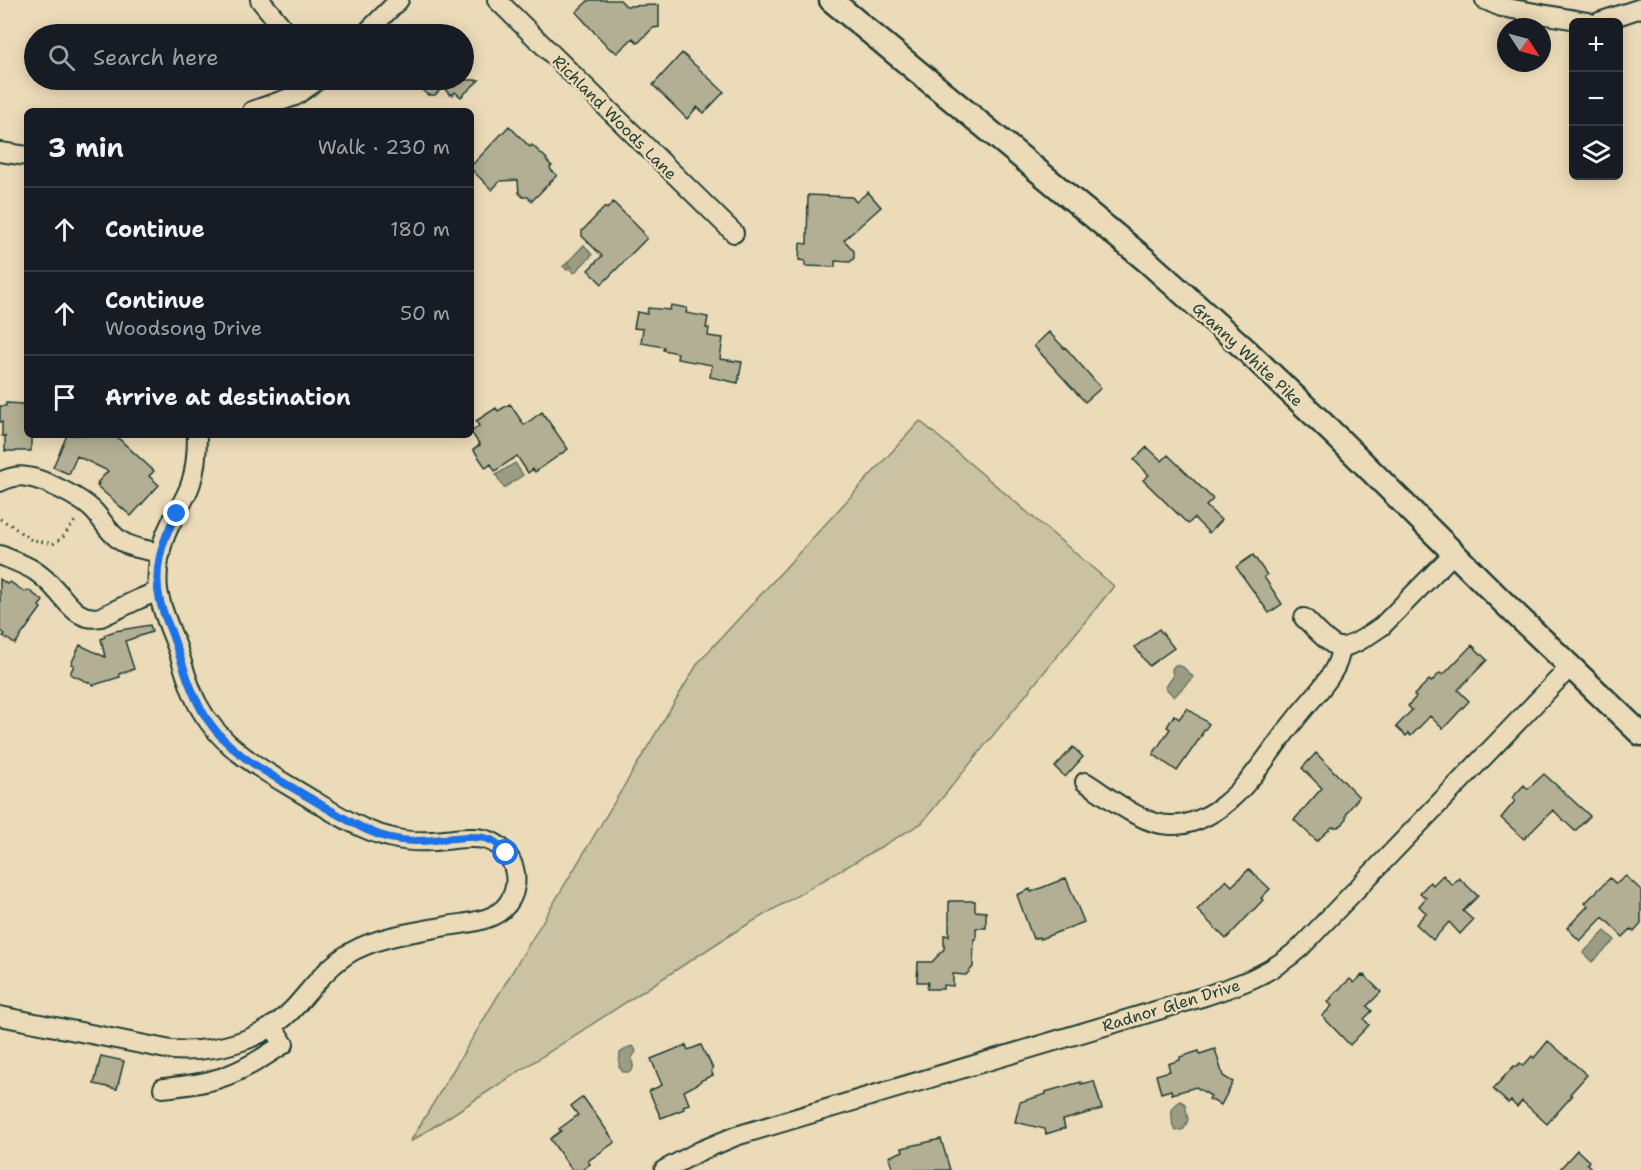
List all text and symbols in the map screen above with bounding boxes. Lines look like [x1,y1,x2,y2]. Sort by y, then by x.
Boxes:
north arrow [1497,18,1551,72]
map controls [1569,18,1623,180]
button: + [1569,18,1623,72]
search box [24,24,474,90]
icon: search [45,41,78,74]
text: Search here [93,43,219,72]
street label: Richland Woods Lane [548,51,681,184]
button: − [1569,72,1623,126]
button: layers [1569,126,1623,180]
text: 3 min [48,130,124,165]
text: Walk · 230 m [318,134,450,160]
icon: ahead [48,213,81,246]
text: Continue [105,215,205,244]
text: 180 m [390,216,450,242]
text: Continue [105,286,205,315]
icon: ahead [48,297,81,330]
street label: Granny White Pike [1188,298,1307,411]
text: 50 m [400,300,450,326]
text: Woodsong Drive [105,315,262,341]
icon: arrive [48,381,81,414]
text: Arrive at destination [105,383,351,412]
route end [163,500,189,526]
route start [492,839,518,865]
street label: Radnor Glen Drive [1100,975,1243,1036]

